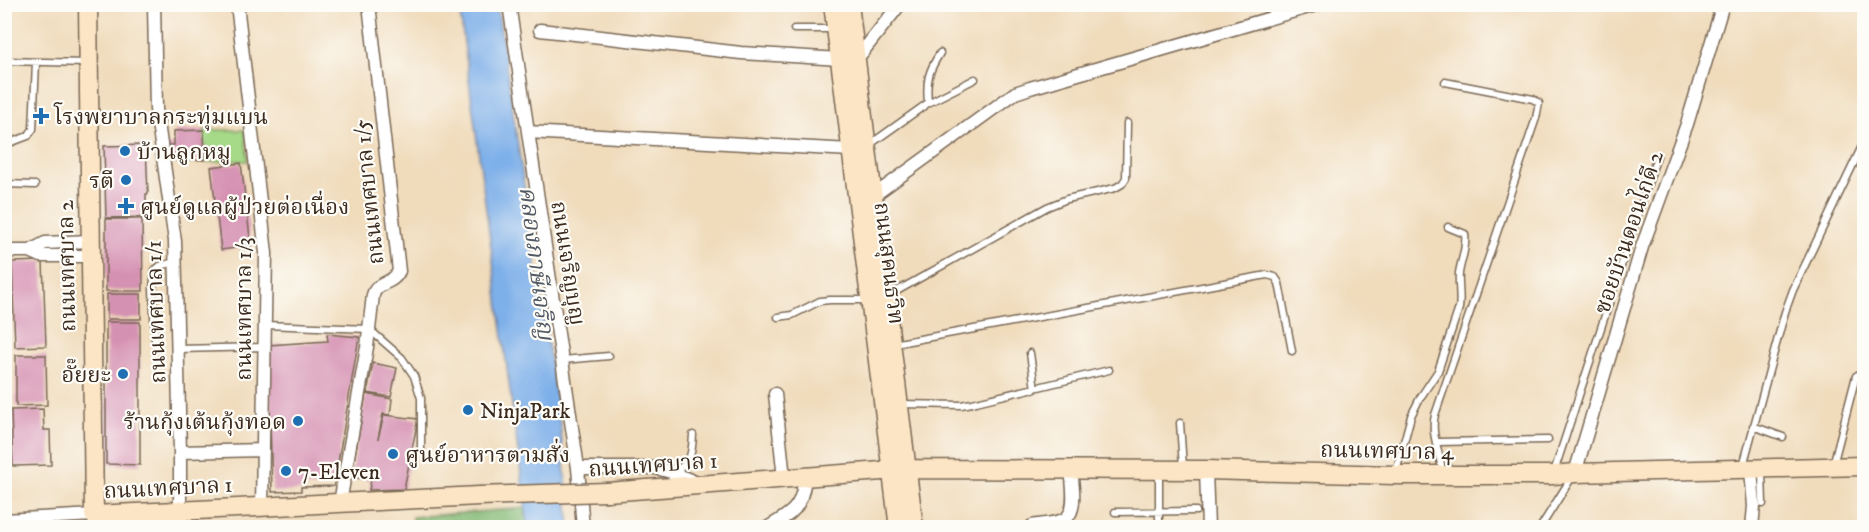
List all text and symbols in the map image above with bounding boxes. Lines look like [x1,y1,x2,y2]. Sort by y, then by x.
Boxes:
place label: โรงพยาบาลกระทุ่มแบน [53,102,268,131]
marker: โรงพยาบาลกระทุ่มแบน [32,107,50,125]
street label: ถนนเทศบาล 1/5 [348,118,391,266]
place label: บ้านลูกหมู [137,139,231,166]
marker: บ้านลูกหมู [118,144,132,158]
street label: ซอยบัานดอนไก่ดี 2 [1587,147,1670,317]
place label: รตี [89,168,114,195]
marker: รตี [119,173,133,187]
water label: คลองภาษีเจริญ [512,185,561,343]
place label: ศูนย์ดูแลผู้ป่วยต่อเนื่อง [140,190,349,221]
marker: ศูนย์ดูแลผู้ป่วยต่อเนื่อง [117,197,135,215]
street label: ถนนเจริญบุญ [544,199,591,327]
street label: ถนนเทศบาล 2 [53,200,82,332]
street label: ถนนสุคนธวิท [868,201,909,326]
street label: ถนนเทศบาล 1/3 [231,237,258,381]
street label: ถนนเทศบาล 1/1 [141,240,172,384]
place label: อั๊ยยะ [61,358,111,389]
marker: อั๊ยยะ [116,367,130,381]
place label: NinjaPark [480,398,570,425]
marker: NinjaPark [461,403,475,417]
place label: ร้านกุ้งเต้นกุ้งทอด [124,409,286,436]
marker: ร้านกุ้งเต้นกุ้งทอด [291,414,305,428]
street label: ถนนเทศบาล 4 [1320,437,1455,466]
place label: ศูนย์อาหารตามสั่ง [405,438,570,469]
marker: ศูนย์อาหารตามสั่ง [386,447,400,461]
street label: ถนนเทศบาล 1 [588,448,718,483]
place label: 7-Eleven [298,459,380,486]
marker: 7-Eleven [279,464,293,478]
street label: ถนนเทศบาล 1 [103,472,233,505]

